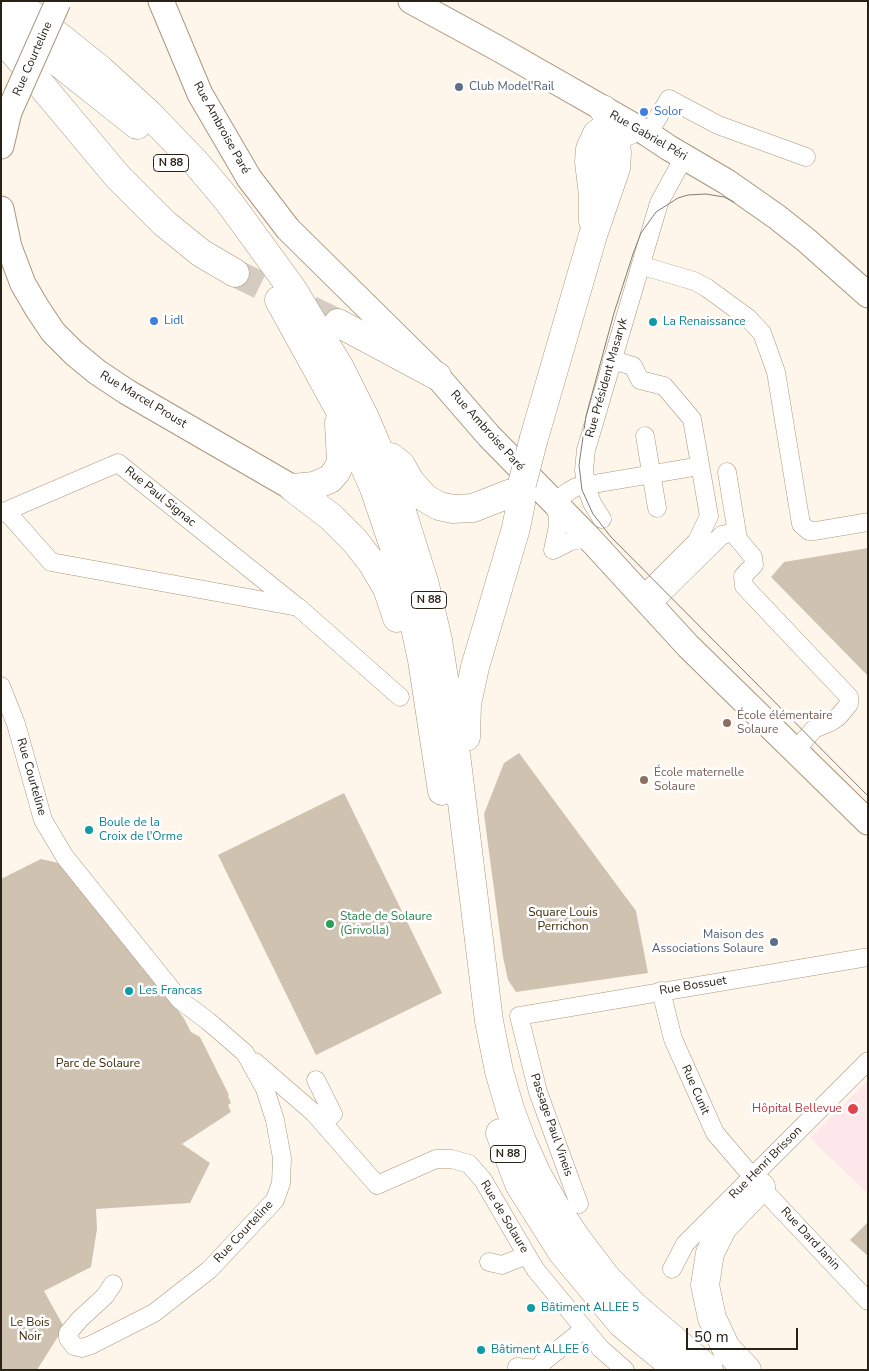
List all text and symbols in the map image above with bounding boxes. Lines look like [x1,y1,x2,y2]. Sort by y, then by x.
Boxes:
street label: Rue Courteline [10,20,56,98]
street label: Rue Ambroise Paré [190,79,252,177]
place label: Club Model'Rail [469,80,554,94]
marker: Club Model'Rail [453,81,465,93]
place label: Solor [654,105,683,119]
marker: Solor [638,106,650,118]
street label: Rue Gabriel Péri [607,108,689,164]
road number: N 88 [154,154,188,172]
place label: Lidl [164,314,184,328]
marker: Lidl [148,315,160,327]
place label: La Renaissance [663,315,746,329]
street label: Rue Président Masaryk [583,316,631,440]
marker: La Renaissance [647,316,659,328]
street label: Rue Marcel Proust [97,368,189,432]
street label: Rue Ambroise Paré [447,388,527,474]
street label: Rue Paul Signac [122,464,198,530]
road number: N 88 [412,592,446,608]
place label: École élémentaire Solaure [737,709,833,737]
marker: École élémentaire Solaure [721,717,733,729]
street label: Rue Courteline [13,737,49,817]
place label: École maternelle Solaure [654,766,744,794]
marker: École maternelle Solaure [638,774,650,786]
place label: Boule de la Croix de l'Orme [99,816,183,844]
marker: Boule de la Croix de l'Orme [83,824,95,836]
park label: Square Louis Perrichon [528,906,598,934]
place label: Stade de Solaure (Grivolla) [340,910,432,938]
marker: Stade de Solaure (Grivolla) [324,918,336,930]
place label: Maison des Associations Solaure [652,928,764,956]
marker: Maison des Associations Solaure [768,936,780,948]
street label: Rue Bossuet [658,974,728,998]
place label: Les Francas [139,984,202,998]
marker: Les Francas [123,985,135,997]
park label: Parc de Solaure [56,1057,140,1071]
street label: Rue Cunit [678,1063,712,1117]
street label: Passage Paul Vineis [527,1072,575,1178]
place label: Hôpital Bellevue [752,1102,842,1116]
marker: Hôpital Bellevue [846,1102,860,1116]
street label: Rue Henri Brisson [727,1124,805,1202]
road number: N 88 [490,1146,526,1162]
street label: Rue de Solaure [477,1178,531,1256]
street label: Rue Courteline [211,1198,277,1266]
street label: Rue Dard Janin [777,1205,843,1273]
place label: Bâtiment ALLEE 5 [541,1301,639,1315]
marker: Bâtiment ALLEE 5 [525,1302,537,1314]
park label: Le Bois Noir [10,1316,50,1344]
scale bar [689,1318,802,1350]
text: 50 m [694,1327,729,1347]
place label: Bâtiment ALLEE 6 [491,1343,589,1357]
marker: Bâtiment ALLEE 6 [475,1344,487,1356]

